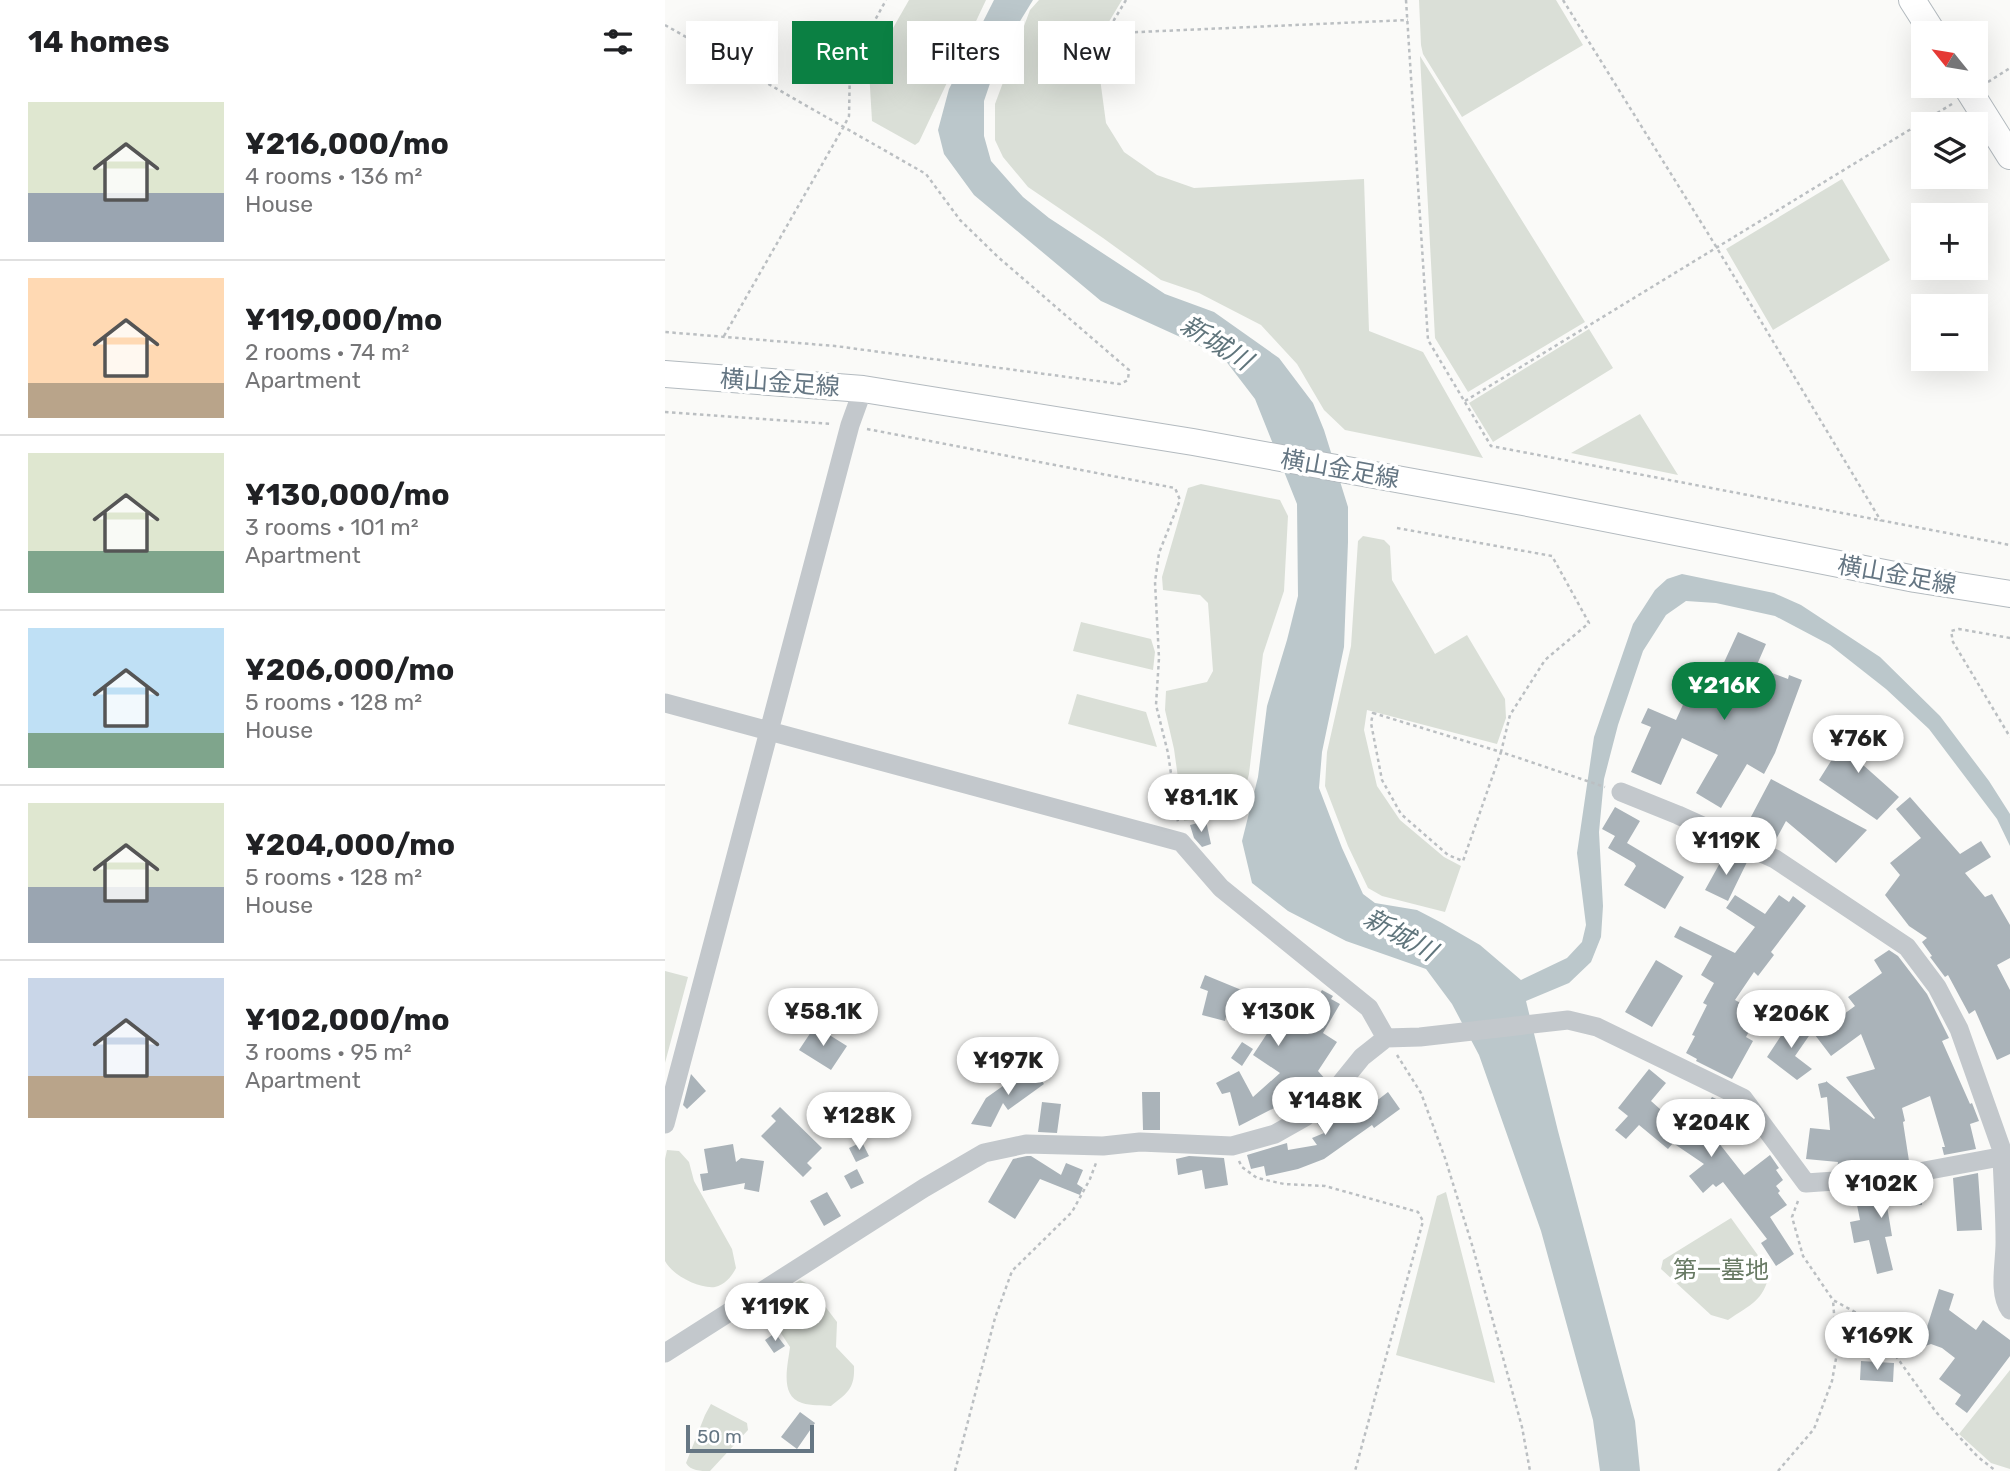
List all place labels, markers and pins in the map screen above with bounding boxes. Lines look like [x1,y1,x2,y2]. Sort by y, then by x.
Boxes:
pin: ¥216K [1675,662,1773,722]
pin: ¥76K [1817,716,1899,775]
pin: ¥81.1K [1144,774,1258,834]
pin: ¥119K [1677,818,1775,877]
pin: ¥58.1K [766,988,880,1048]
pin: ¥130K [1229,988,1327,1048]
pin: ¥206K [1742,990,1840,1050]
pin: ¥197K [959,1038,1057,1097]
pin: ¥148K [1276,1078,1374,1137]
pin: ¥128K [810,1092,908,1152]
pin: ¥204K [1662,1100,1760,1159]
pin: ¥102K [1832,1160,1930,1220]
pin: ¥119K [726,1284,824,1343]
pin: ¥169K [1828,1312,1926,1372]

